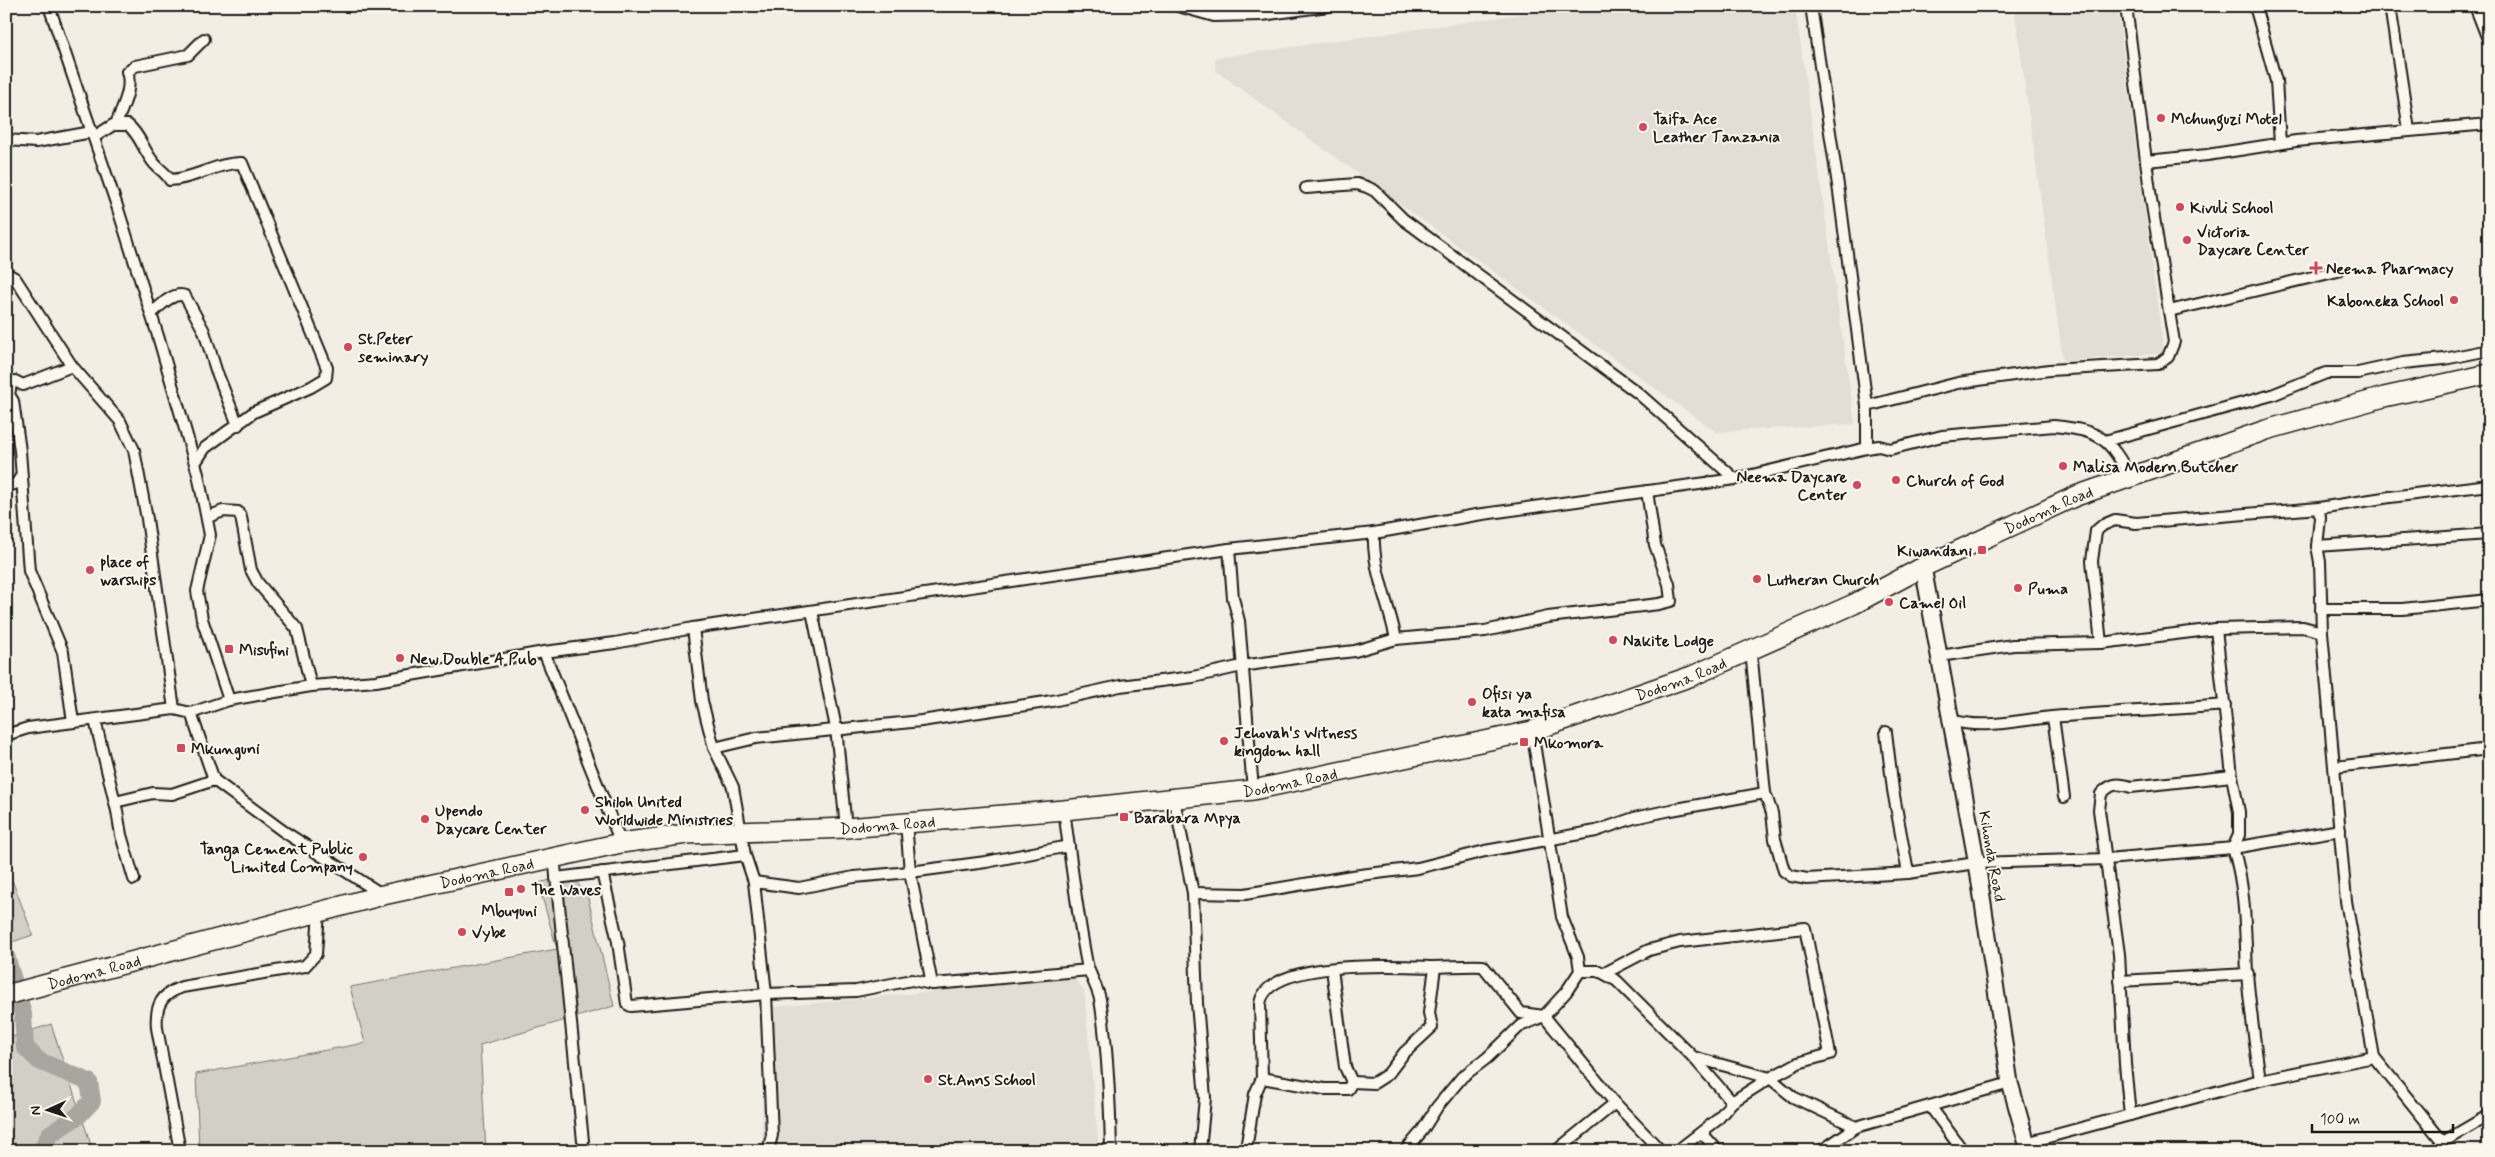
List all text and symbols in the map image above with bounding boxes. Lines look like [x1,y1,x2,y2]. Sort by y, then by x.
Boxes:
place label: Taifa Ace Leather Tanzania [1653,109,1780,148]
place label: Mchunguzi Motel [2171,109,2282,132]
marker: Mchunguzi Motel [2155,112,2167,124]
marker: Taifa Ace Leather Tanzania [1637,121,1649,133]
place label: Kivuli School [2190,198,2273,219]
marker: Kivuli School [2174,201,2186,213]
place label: Victoria Daycare Center [2197,222,2309,261]
marker: Victoria Daycare Center [2181,234,2193,246]
place label: Neema Pharmacy [2326,259,2454,280]
marker: Neema Pharmacy [2310,262,2322,274]
place label: Kaboneka School [2327,291,2444,312]
marker: Kaboneka School [2448,294,2460,306]
place label: St.Peter seminary [357,329,429,368]
marker: St.Peter seminary [342,341,354,353]
place label: Malisa Modern Butcher [2073,457,2239,478]
marker: Malisa Modern Butcher [2057,460,2069,472]
place label: Neema Daycare Center [1737,467,1847,506]
place label: Church of God [1906,471,2004,492]
marker: Church of God [1890,474,1902,486]
marker: Neema Daycare Center [1851,479,1863,491]
street label: Dodoma Road [2001,482,2096,540]
place label: Kiwandani [1897,541,1972,562]
marker: Kiwandani [1976,544,1988,556]
place label: place of warships [100,552,157,591]
marker: place of warships [84,564,96,576]
place label: Lutheran Church [1767,570,1879,591]
marker: Lutheran Church [1751,573,1763,585]
place label: Puma [2028,579,2068,600]
marker: Puma [2012,582,2024,594]
place label: Camel Oil [1899,593,1966,614]
marker: Camel Oil [1883,596,1895,608]
place label: Nakite Lodge [1623,631,1714,654]
marker: Nakite Lodge [1607,634,1619,646]
place label: Misufini [239,640,289,661]
marker: Misufini [223,643,235,655]
place label: New Double A Pub [410,649,537,670]
marker: New Double A Pub [394,652,406,664]
street label: Dodoma Road [1633,653,1730,707]
place label: Ofisi ya kata mafisa [1482,684,1566,723]
marker: Ofisi ya kata mafisa [1466,696,1478,708]
place label: Jehovah's Witness kingdom hall [1234,723,1358,764]
place label: Mkomora [1534,733,1604,754]
marker: Jehovah's Witness kingdom hall [1218,735,1230,747]
marker: Mkomora [1518,736,1530,748]
place label: Mkunguni [191,739,260,761]
marker: Mkunguni [175,742,187,754]
street label: Dodoma Road [1242,763,1339,803]
place label: Shiloh United Worldwide Ministries [594,792,733,831]
place label: Upendo Daycare Center [435,801,547,840]
marker: Shiloh United Worldwide Ministries [579,804,591,816]
place label: Barabara Mpya [1134,808,1241,829]
street label: Kihonda Road [1973,809,2010,903]
marker: Barabara Mpya [1118,811,1130,823]
street label: Dodoma Road [839,812,936,840]
marker: Upendo Daycare Center [419,813,431,825]
place label: Tanga Cement Public Limited Company [200,839,353,878]
marker: Tanga Cement Public Limited Company [357,851,369,863]
street label: Dodoma Road [438,853,536,894]
place label: The Waves [531,880,601,901]
marker: The Waves [515,883,527,895]
marker: Mbuyuni [503,886,515,898]
place label: Mbuyuni [481,901,537,922]
place label: Vybe [472,923,507,944]
marker: Vybe [456,926,468,938]
street label: Dodoma Road [45,951,143,996]
place label: St.Anns School [938,1070,1036,1091]
marker: St.Anns School [922,1073,934,1085]
north arrow [22,1084,72,1134]
scale bar [2312,1102,2454,1134]
text: N [27,1105,45,1116]
text: 100 m [2320,1110,2360,1130]

